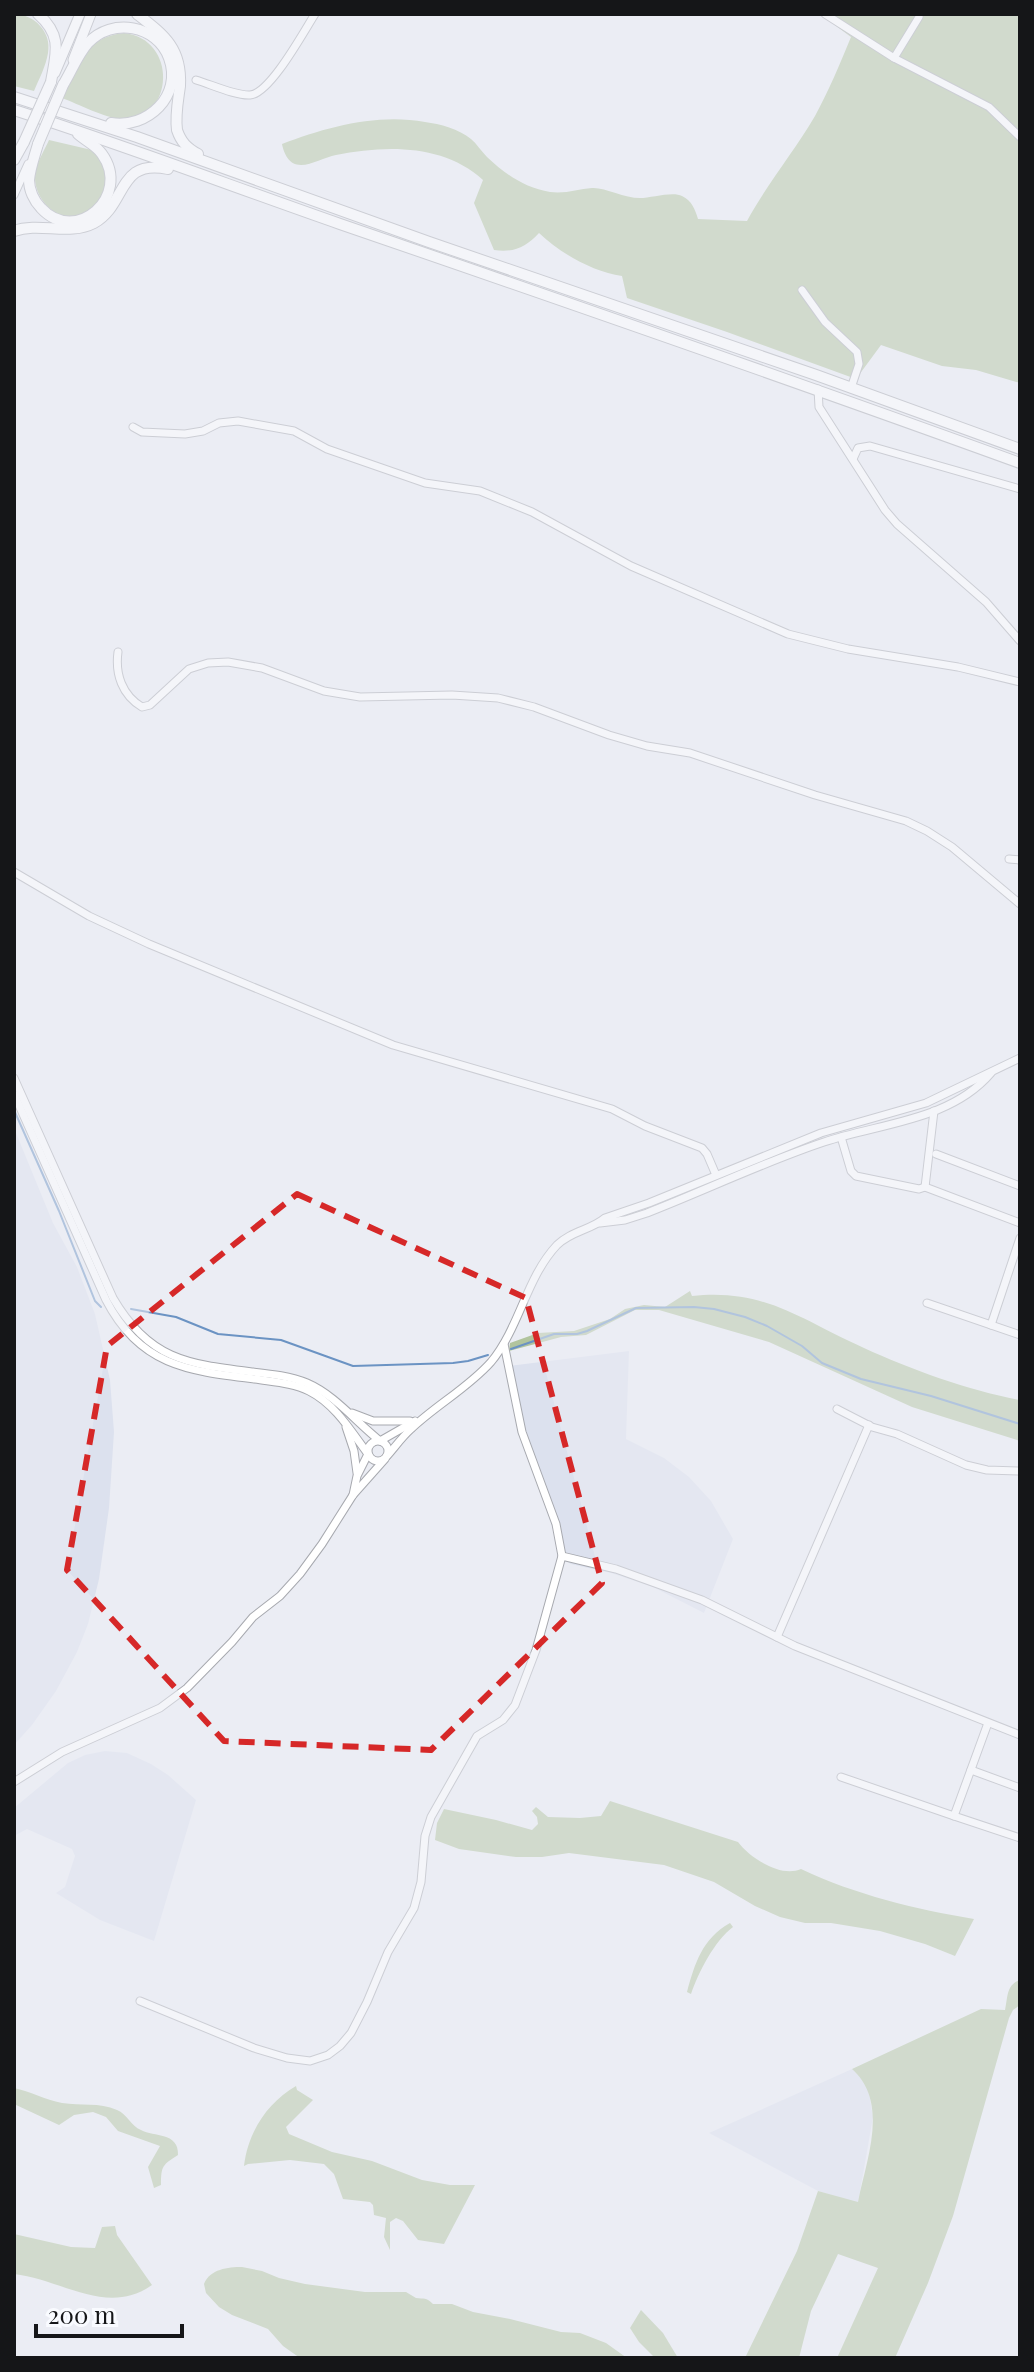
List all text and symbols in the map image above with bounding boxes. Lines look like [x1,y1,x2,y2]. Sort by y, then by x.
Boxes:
scale bar [36,2288,182,2338]
text: 200 m [48,2298,116,2330]

